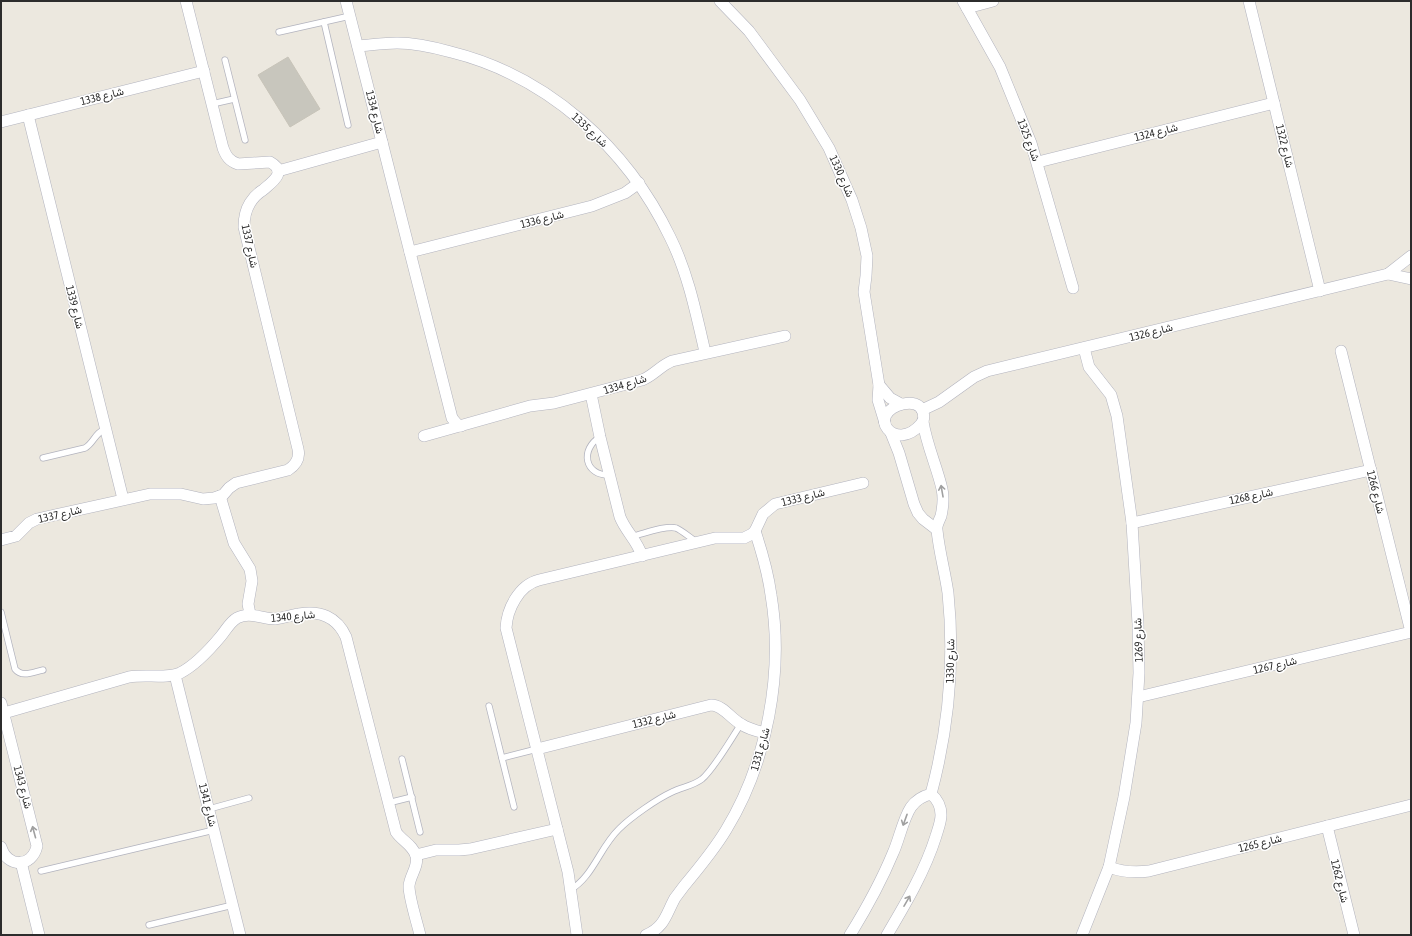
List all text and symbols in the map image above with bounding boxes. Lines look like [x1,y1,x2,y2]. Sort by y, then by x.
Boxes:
street label: شارع 1338 [79,85,126,109]
street label: شارع 1334 [362,89,386,136]
street label: شارع 1335 [568,110,611,151]
street label: شارع 1325 [1014,117,1043,164]
street label: شارع 1324 [1133,121,1180,145]
street label: شارع 1322 [1272,123,1296,170]
street label: شارع 1330 [826,153,857,200]
street label: شارع 1336 [519,208,566,232]
street label: شارع 1337 [238,223,261,270]
street label: شارع 1339 [62,284,86,331]
street label: شارع 1326 [1128,321,1175,345]
street label: شارع 1334 [602,372,649,398]
street label: شارع 1266 [1363,469,1387,516]
one-way arrow [937,485,945,498]
street label: شارع 1268 [1228,485,1275,508]
street label: شارع 1333 [780,486,827,510]
street label: شارع 1337 [37,503,84,527]
street label: شارع 1340 [270,608,316,626]
street label: شارع 1269 [1131,617,1147,662]
street label: شارع 1330 [944,638,958,683]
street label: شارع 1267 [1252,654,1299,678]
street label: شارع 1332 [631,708,678,732]
street label: شارع 1331 [748,726,774,773]
street label: شارع 1343 [10,764,35,811]
street label: شارع 1341 [195,782,219,829]
one-way arrow [901,814,909,826]
one-way arrow [30,826,38,839]
street label: شارع 1265 [1237,832,1284,856]
street label: شارع 1262 [1327,858,1351,905]
one-way arrow [903,895,911,907]

